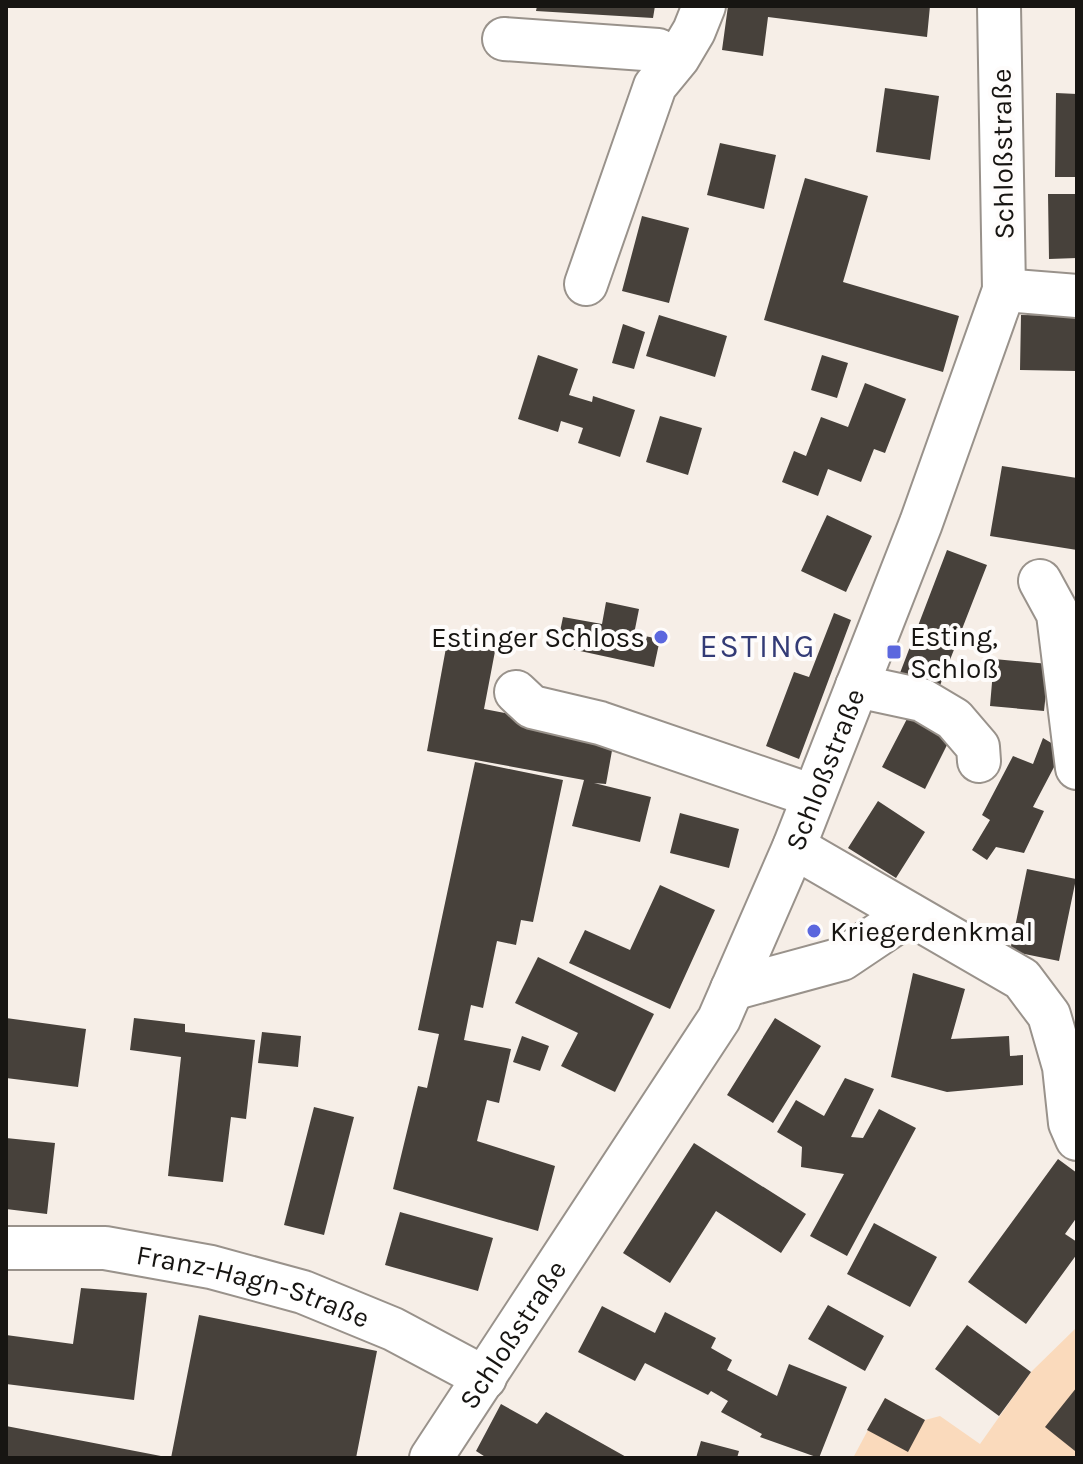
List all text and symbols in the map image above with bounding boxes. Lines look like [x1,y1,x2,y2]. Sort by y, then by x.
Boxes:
street label: Schloßstraße [985,68,1020,240]
place label: Esting, Schloß [910,620,999,685]
place label: Estinger Schloss [431,621,645,654]
marker: Estinger Schloss [652,628,670,646]
district label: ESTING [700,628,816,665]
marker: Esting, Schloß [885,643,903,661]
street label: Schloßstraße [778,684,871,855]
place label: Kriegerdenkmal [830,915,1033,948]
marker: Kriegerdenkmal [805,922,823,940]
street label: Franz-Hagn-Straße [134,1238,374,1335]
street label: Schloßstraße [452,1254,573,1415]

